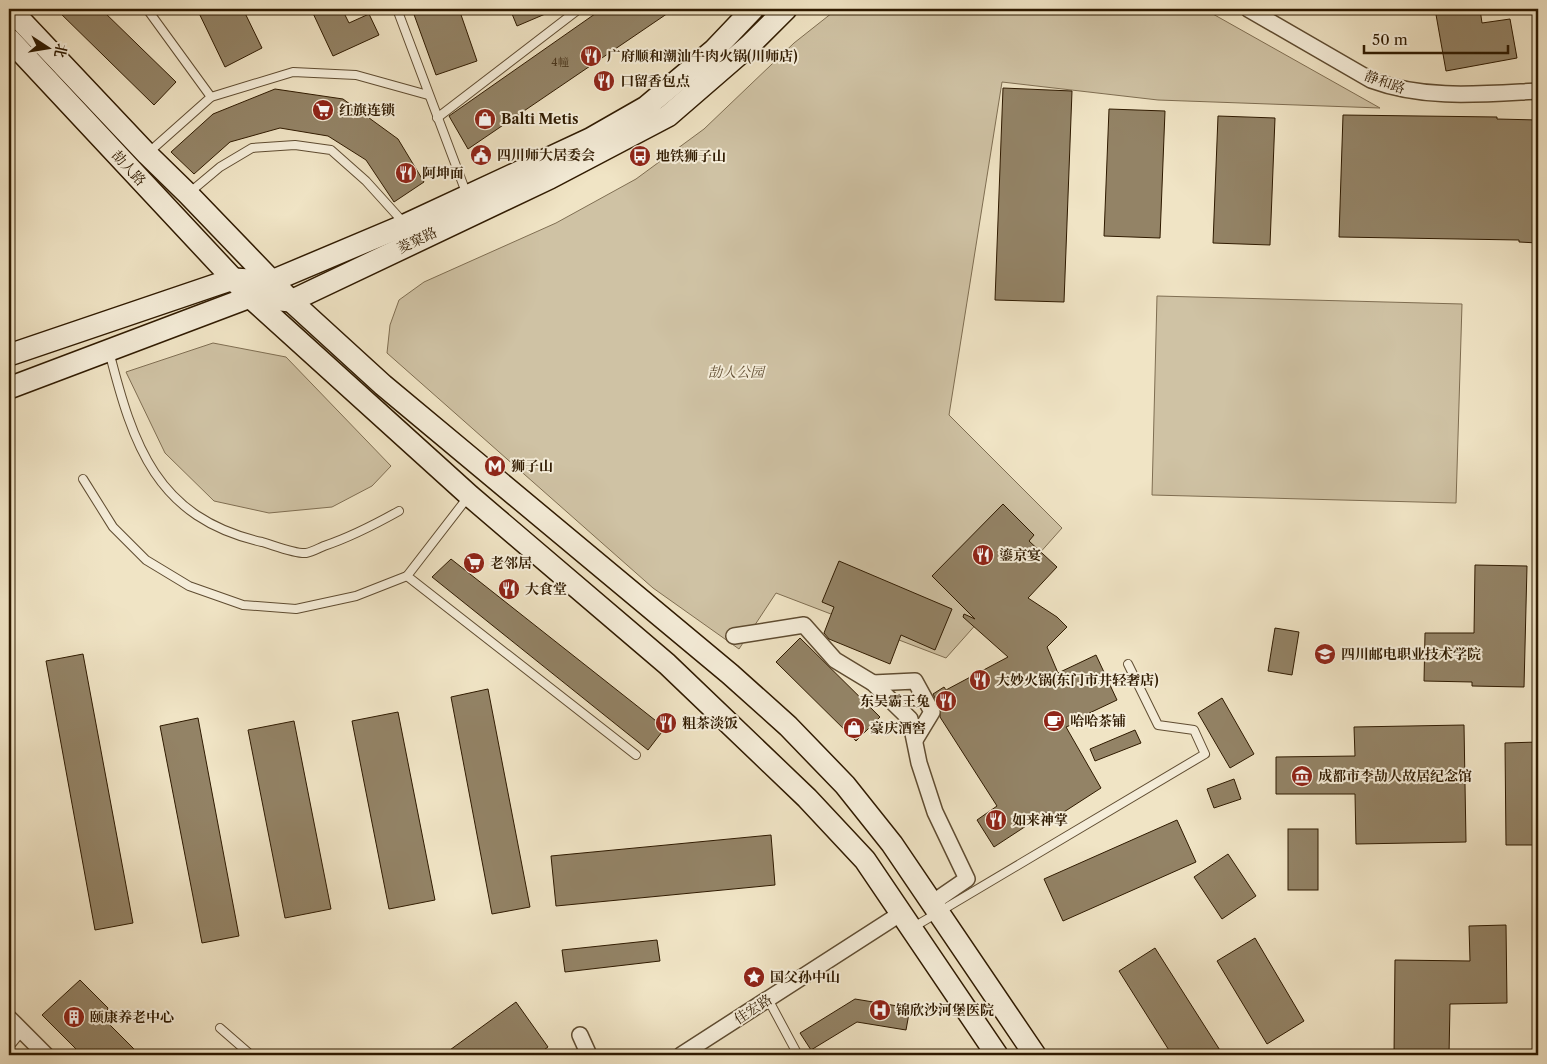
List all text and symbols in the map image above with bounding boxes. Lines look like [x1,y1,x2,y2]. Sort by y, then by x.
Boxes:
north arrow [22,22,72,72]
scale bar [1364,22,1508,54]
text: 50 m [1372,30,1408,49]
text: 北 [50,42,71,59]
restaurant icon: 广府顺和潮汕牛肉火锅(川师店) [579,44,603,68]
place label: 广府顺和潮汕牛肉火锅(川师店) [607,47,798,65]
house number: 4幢 [551,55,569,69]
street label: 静和路 [1362,66,1408,98]
restaurant icon: 口留香包点 [592,69,616,93]
place label: 口留香包点 [620,72,690,90]
supermarket icon: 红旗连锁 [311,98,335,122]
place label: 红旗连锁 [339,101,395,119]
shop icon: Balti Metis [473,107,497,131]
place label: Balti Metis [501,110,579,128]
public building icon: 四川师大居委会 [469,143,493,167]
bus stop icon: 地铁狮子山 [628,144,652,168]
place label: 四川师大居委会 [497,146,595,164]
street label: 劼人路 [108,147,150,189]
place label: 地铁狮子山 [656,147,726,165]
restaurant icon: 阿坤面 [394,161,418,185]
place label: 阿坤面 [422,164,464,182]
street label: 菱窠路 [394,223,440,257]
park label: 劼人公园 [708,363,766,381]
metro station icon: 狮子山 [483,454,507,478]
place label: 狮子山 [511,457,553,475]
restaurant icon: 鎏京宴 [971,543,995,567]
place label: 鎏京宴 [999,546,1041,564]
supermarket icon: 老邻居 [462,551,486,575]
place label: 老邻居 [490,554,532,572]
restaurant icon: 大食堂 [497,577,521,601]
place label: 大食堂 [525,580,567,598]
school or university icon: 四川邮电职业技术学院 [1313,642,1337,666]
place label: 四川邮电职业技术学院 [1341,645,1481,663]
restaurant icon: 大妙火锅(东门市井轻奢店) [968,668,992,692]
place label: 大妙火锅(东门市井轻奢店) [996,671,1159,689]
restaurant icon: 东吴霸王兔 [934,689,958,713]
place label: 东吴霸王兔 [860,692,930,710]
cafe icon: 哈哈茶铺 [1042,709,1066,733]
restaurant icon: 粗茶淡饭 [654,711,678,735]
place label: 哈哈茶铺 [1070,712,1126,730]
place label: 粗茶淡饭 [682,714,738,732]
shop icon: 豪庆酒窖 [842,716,866,740]
place label: 豪庆酒窖 [870,719,926,737]
museum icon: 成都市李劼人故居纪念馆 [1290,764,1314,788]
place label: 成都市李劼人故居纪念馆 [1318,767,1472,785]
restaurant icon: 如来神掌 [984,808,1008,832]
place label: 如来神掌 [1012,811,1068,829]
place icon: 国父孙中山 [742,965,766,989]
place label: 国父孙中山 [770,968,840,986]
street label: 佳宏路 [730,990,776,1028]
hospital icon: 锦欣沙河堡医院 [868,998,892,1022]
place label: 锦欣沙河堡医院 [896,1001,994,1019]
building icon: 颐康养老中心 [62,1005,86,1029]
place label: 颐康养老中心 [90,1008,174,1026]

